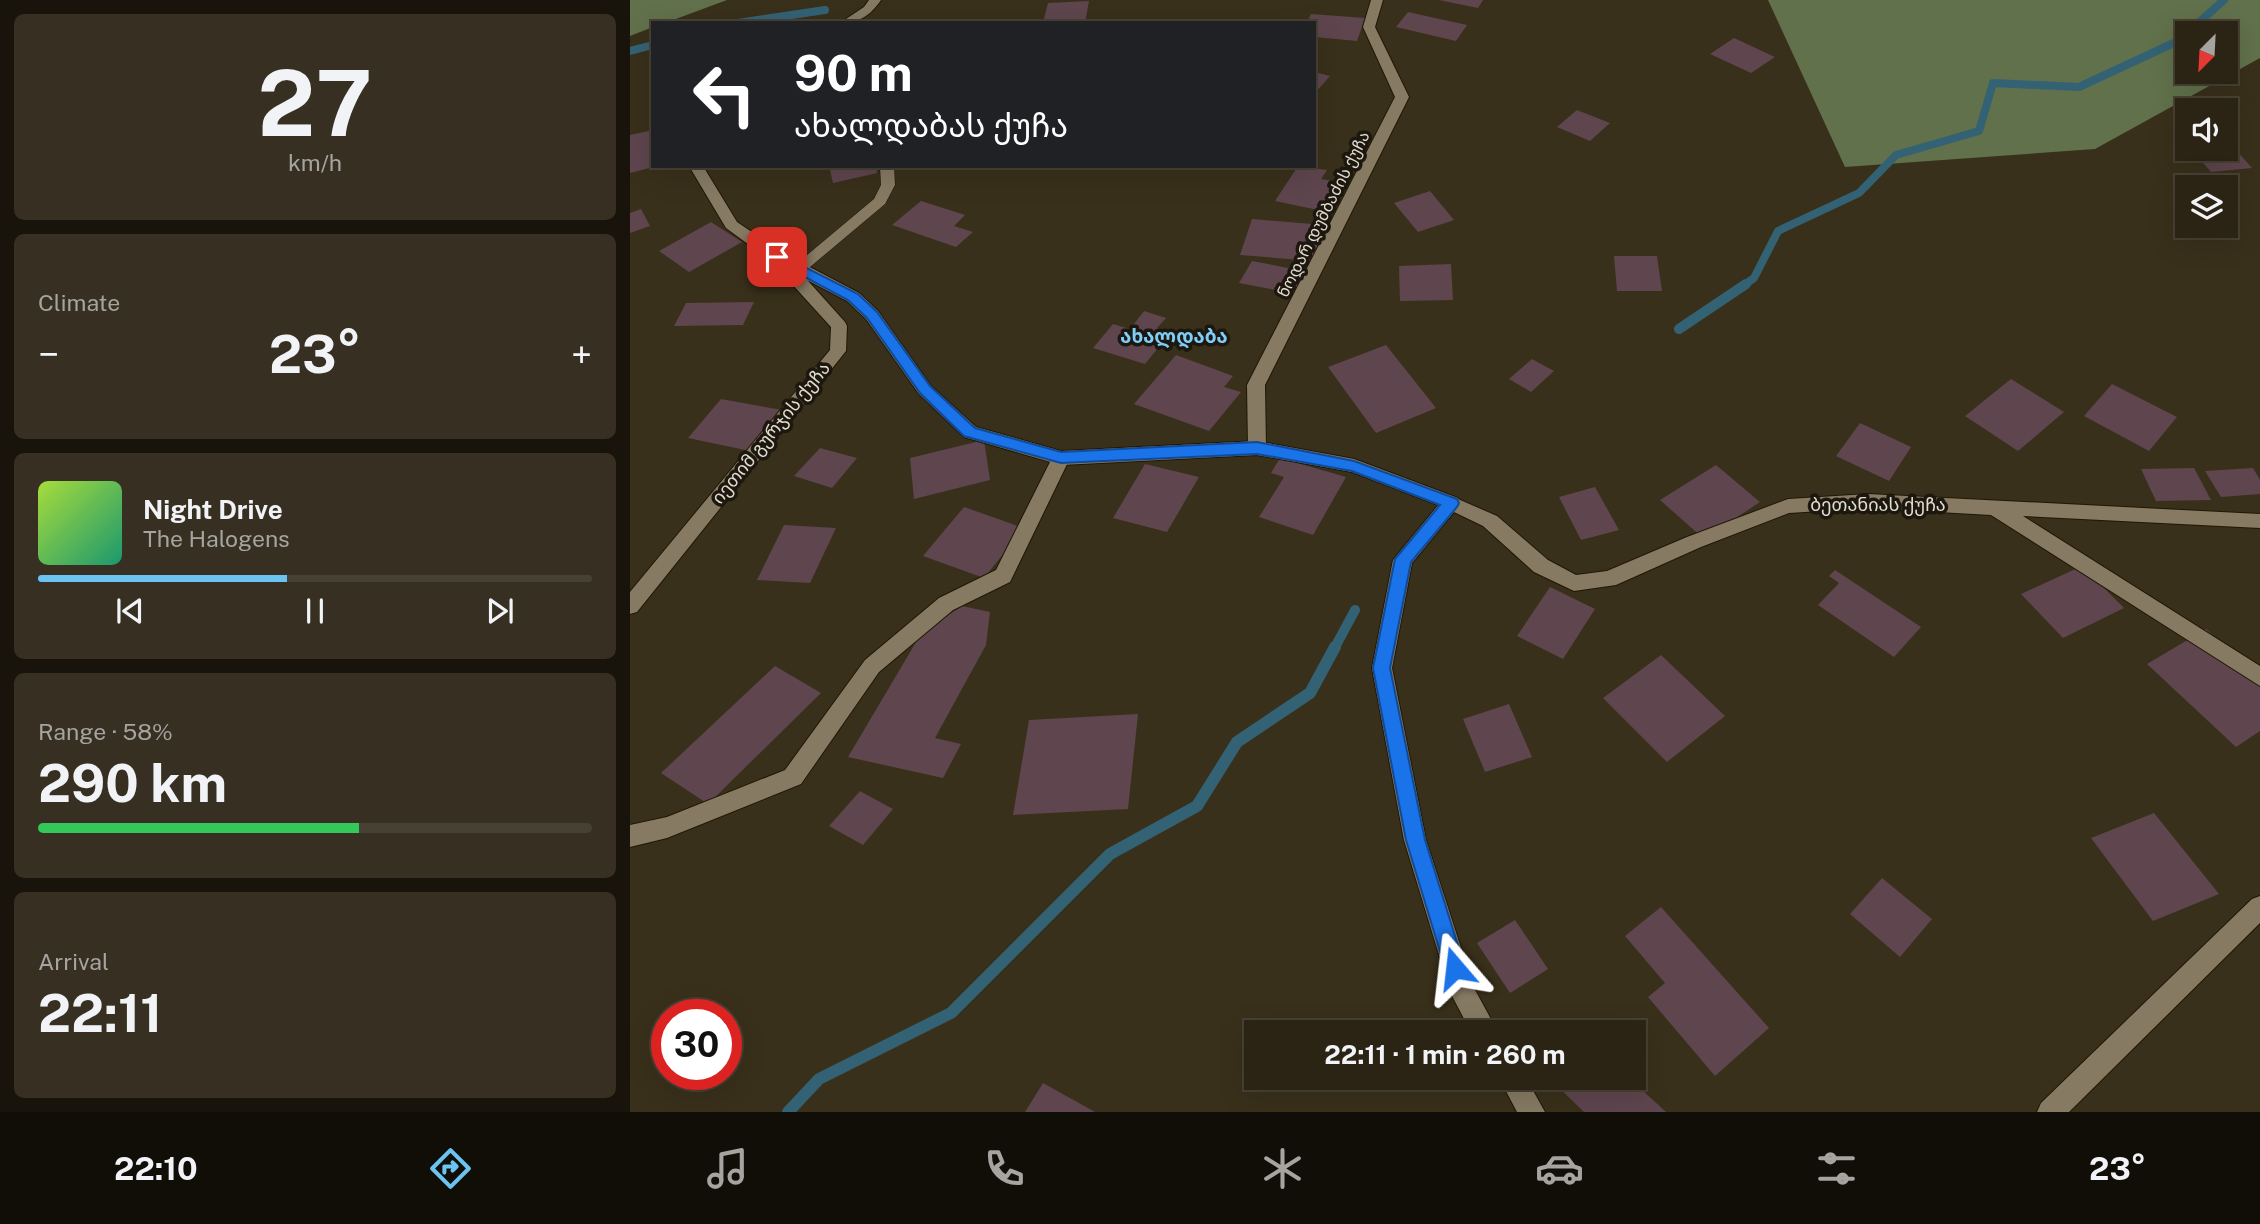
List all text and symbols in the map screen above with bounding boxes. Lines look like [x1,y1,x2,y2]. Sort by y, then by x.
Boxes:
north arrow [2175,21,2238,84]
map controls [2175,21,2238,238]
text: 90 m [794,44,913,102]
icon: left [679,49,770,140]
text: 27 [258,50,372,156]
button: sound [2175,98,2238,161]
text: ახალდაბას ქუჩა [794,107,1068,144]
street label: ნოდარ დუმბაძის ქუჩა [1273,128,1375,301]
text: km/h [288,149,342,176]
button: layers [2175,175,2238,238]
pin [747,227,807,287]
icon: arrive [758,238,796,276]
text: Climate [38,289,120,316]
text: 23° [269,324,361,385]
district label: ახალდაბა [1120,325,1228,349]
text: − [38,332,59,377]
text: + [571,332,592,377]
street label: იეთიმ გურჯის ქუჩა [707,358,835,508]
text: Night Drive [143,494,283,525]
street label: ბეთანიას ქუჩა [1810,494,1946,516]
text: The Halogens [143,525,290,552]
icon: previous [111,592,149,630]
icon: pause [296,592,334,630]
icon: next [481,592,519,630]
text: Range · 58% [38,718,173,745]
text: 290 km [38,753,227,814]
position arrow [1418,931,1492,1005]
text: Arrival [38,948,109,975]
text: 22:11 [38,983,163,1044]
speed limit sign: 30 [651,999,742,1090]
text: 22:11 · 1 min · 260 m [1324,1039,1566,1070]
icon: directions [426,1144,475,1193]
icon: music [703,1144,752,1193]
icon: phone [980,1144,1029,1193]
icon: climate [1258,1144,1307,1193]
icon: car [1535,1144,1584,1193]
icon: filters [1812,1144,1861,1193]
text: 22:10 [114,1150,198,1187]
text: 23° [2089,1150,2146,1187]

